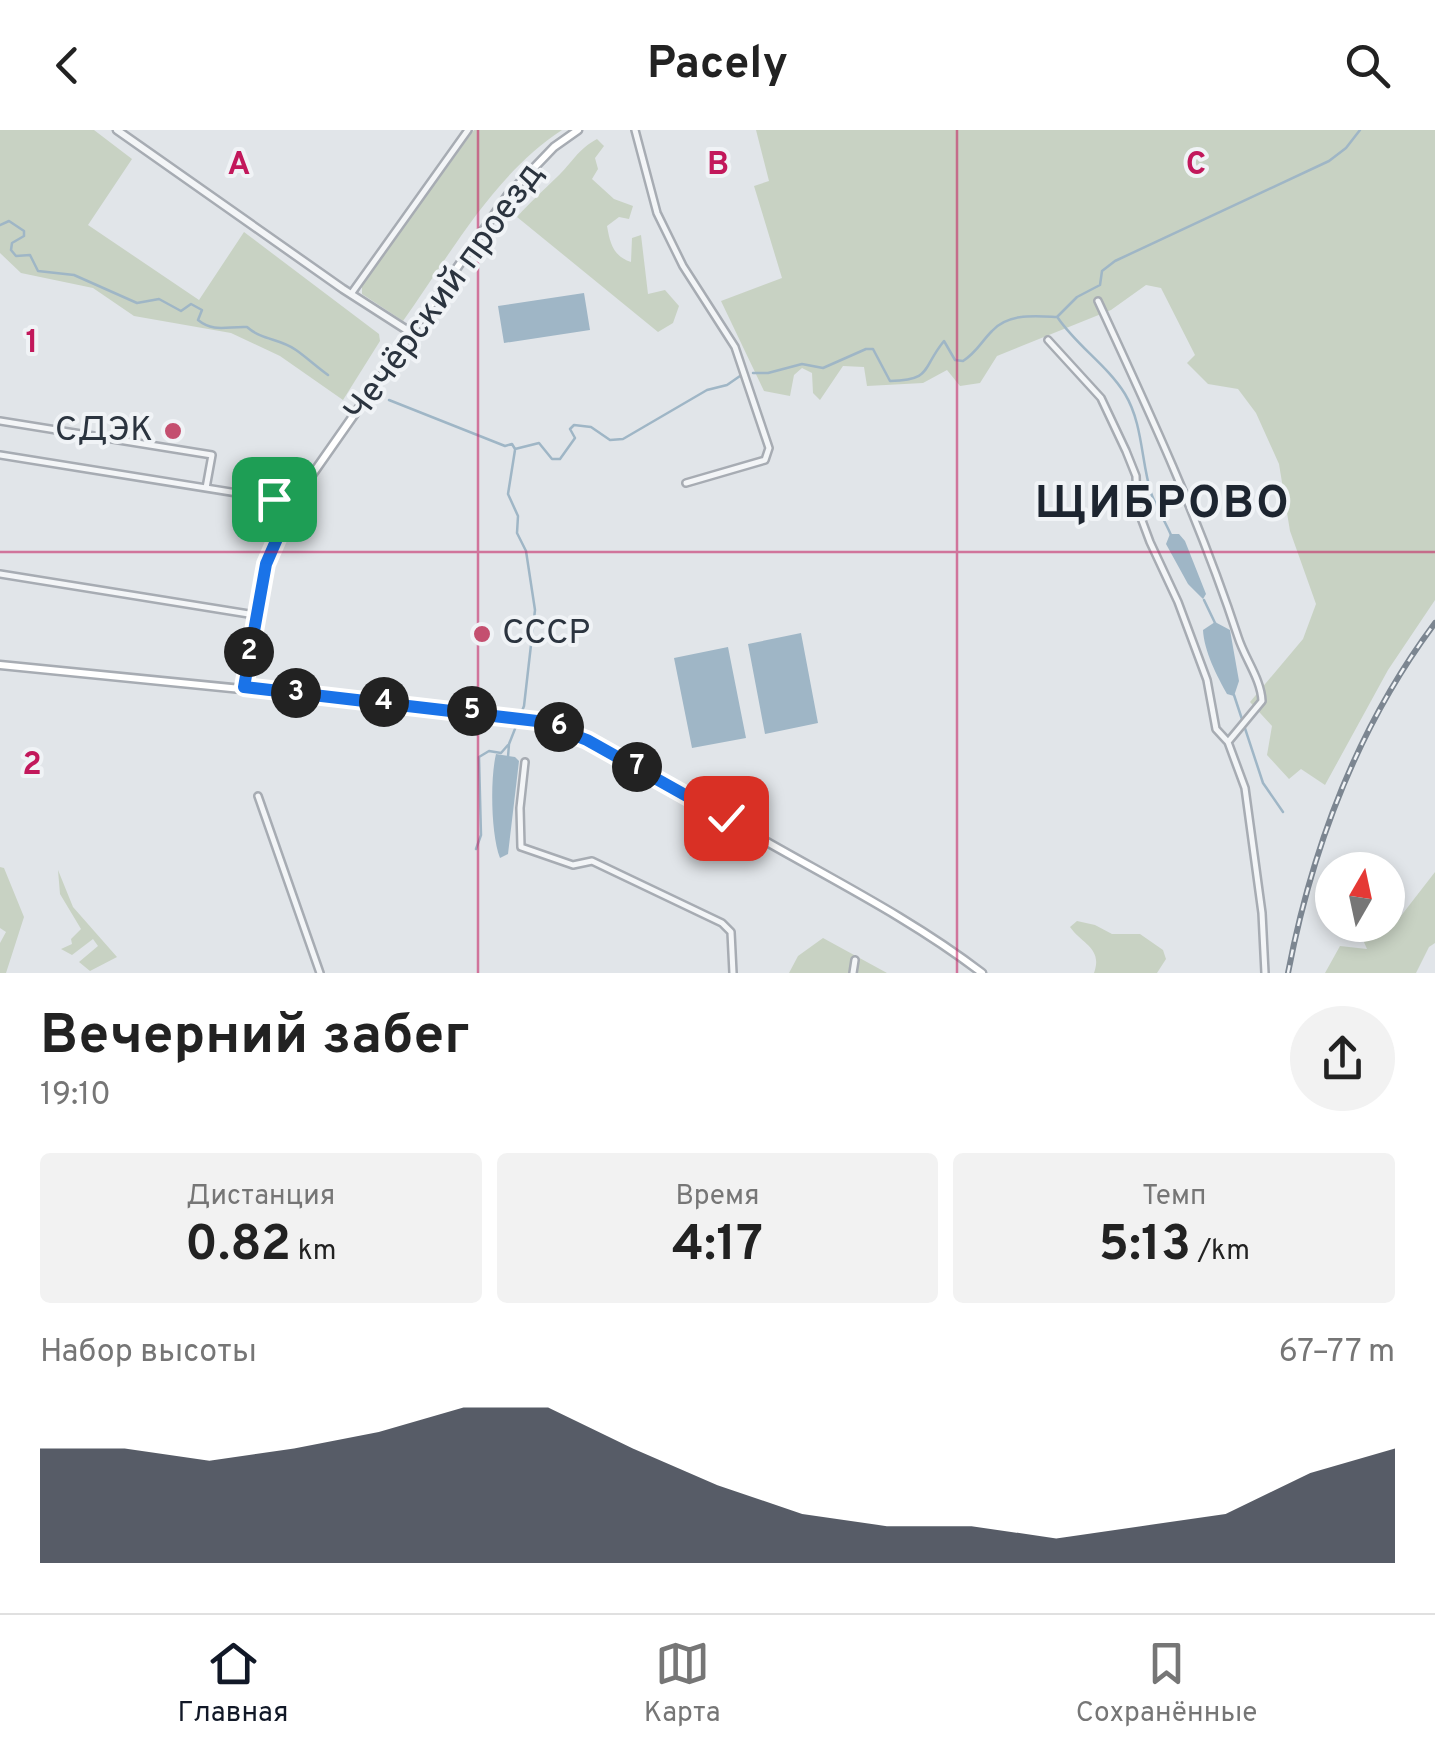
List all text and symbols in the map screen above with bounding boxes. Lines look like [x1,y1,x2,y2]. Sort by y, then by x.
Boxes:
text: Pacely [647,37,788,94]
icon: back [40,38,95,93]
icon: search [1340,38,1395,93]
text: A [228,146,250,186]
text: B [707,146,729,186]
text: C [1186,146,1206,186]
street label: Чечёрский проезд [336,154,554,432]
text: 1 [26,324,38,364]
place label: СДЭК [55,409,153,453]
marker: СДЭК [162,420,184,442]
pin [232,457,317,542]
icon: arrive [247,472,302,527]
district label: ЩИБРОВО [1035,477,1291,534]
place label: СССР [502,612,590,656]
marker: СССР [471,623,493,645]
pin: 2 [224,627,274,677]
text: 2 [240,634,258,670]
pin: 3 [271,668,321,718]
text: 3 [288,675,304,711]
pin: 4 [359,677,409,727]
text: 4 [375,684,393,720]
pin: 5 [447,686,497,736]
text: 5 [463,693,481,729]
pin: 6 [534,702,584,752]
text: 6 [550,709,568,745]
pin: 7 [612,742,662,792]
text: 2 [22,746,42,786]
text: 7 [629,749,645,785]
pin [684,776,769,861]
icon: check [699,791,754,846]
north arrow [1315,852,1405,942]
map controls [1315,852,1405,942]
text: Вечерний забег [40,1003,469,1073]
button: share [1290,1006,1395,1111]
text: 19:10 [40,1076,111,1116]
text: Дистанция [186,1179,335,1215]
text: Время [675,1179,760,1215]
text: Темп [1142,1179,1206,1215]
text: 0.82 [185,1215,291,1278]
text: 4:17 [672,1215,763,1278]
text: 5:13 [1098,1215,1191,1278]
text: km [291,1234,337,1270]
text: /km [1191,1234,1250,1270]
text: Набор высоты [40,1333,257,1373]
text: 67–77 m [1279,1333,1395,1373]
tab: Главная [178,1636,289,1732]
tab: Карта [644,1636,721,1732]
tab: Сохранённые [1076,1636,1257,1732]

